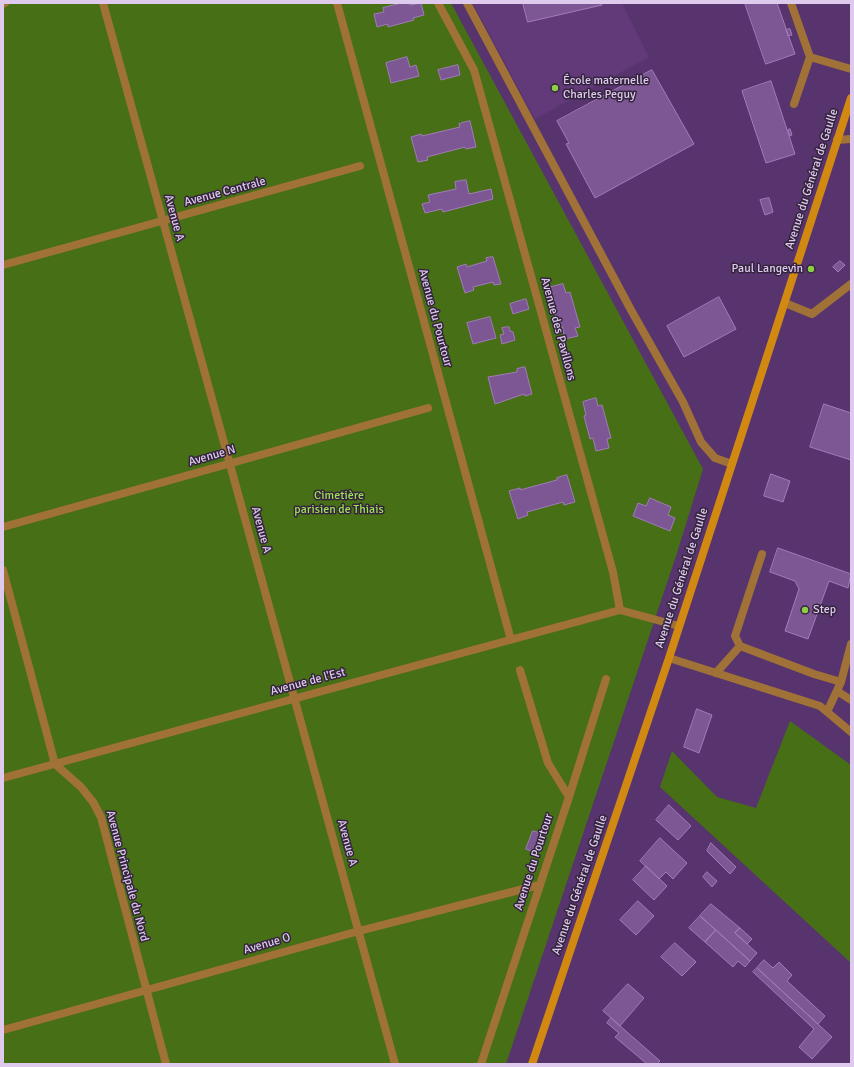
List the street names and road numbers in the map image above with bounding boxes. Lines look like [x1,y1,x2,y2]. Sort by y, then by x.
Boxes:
street label: Avenue du Général de Gaulle [782,107,842,251]
street label: Avenue Centrale [183,174,267,210]
street label: Avenue A [161,193,187,243]
street label: Avenue du Pourtour [415,267,455,369]
street label: Avenue des Pavillons [537,276,579,382]
street label: Avenue N [187,442,237,470]
street label: Avenue A [248,505,274,555]
street label: Avenue du Général de Gaulle [652,506,712,650]
street label: Avenue de l'Est [269,665,347,699]
street label: Avenue Principale du Nord [103,809,151,943]
street label: Avenue du Pourtour [512,812,556,912]
street label: Avenue du Général de Gaulle [549,813,611,957]
street label: Avenue A [334,818,360,868]
street label: Avenue O [242,930,292,958]

